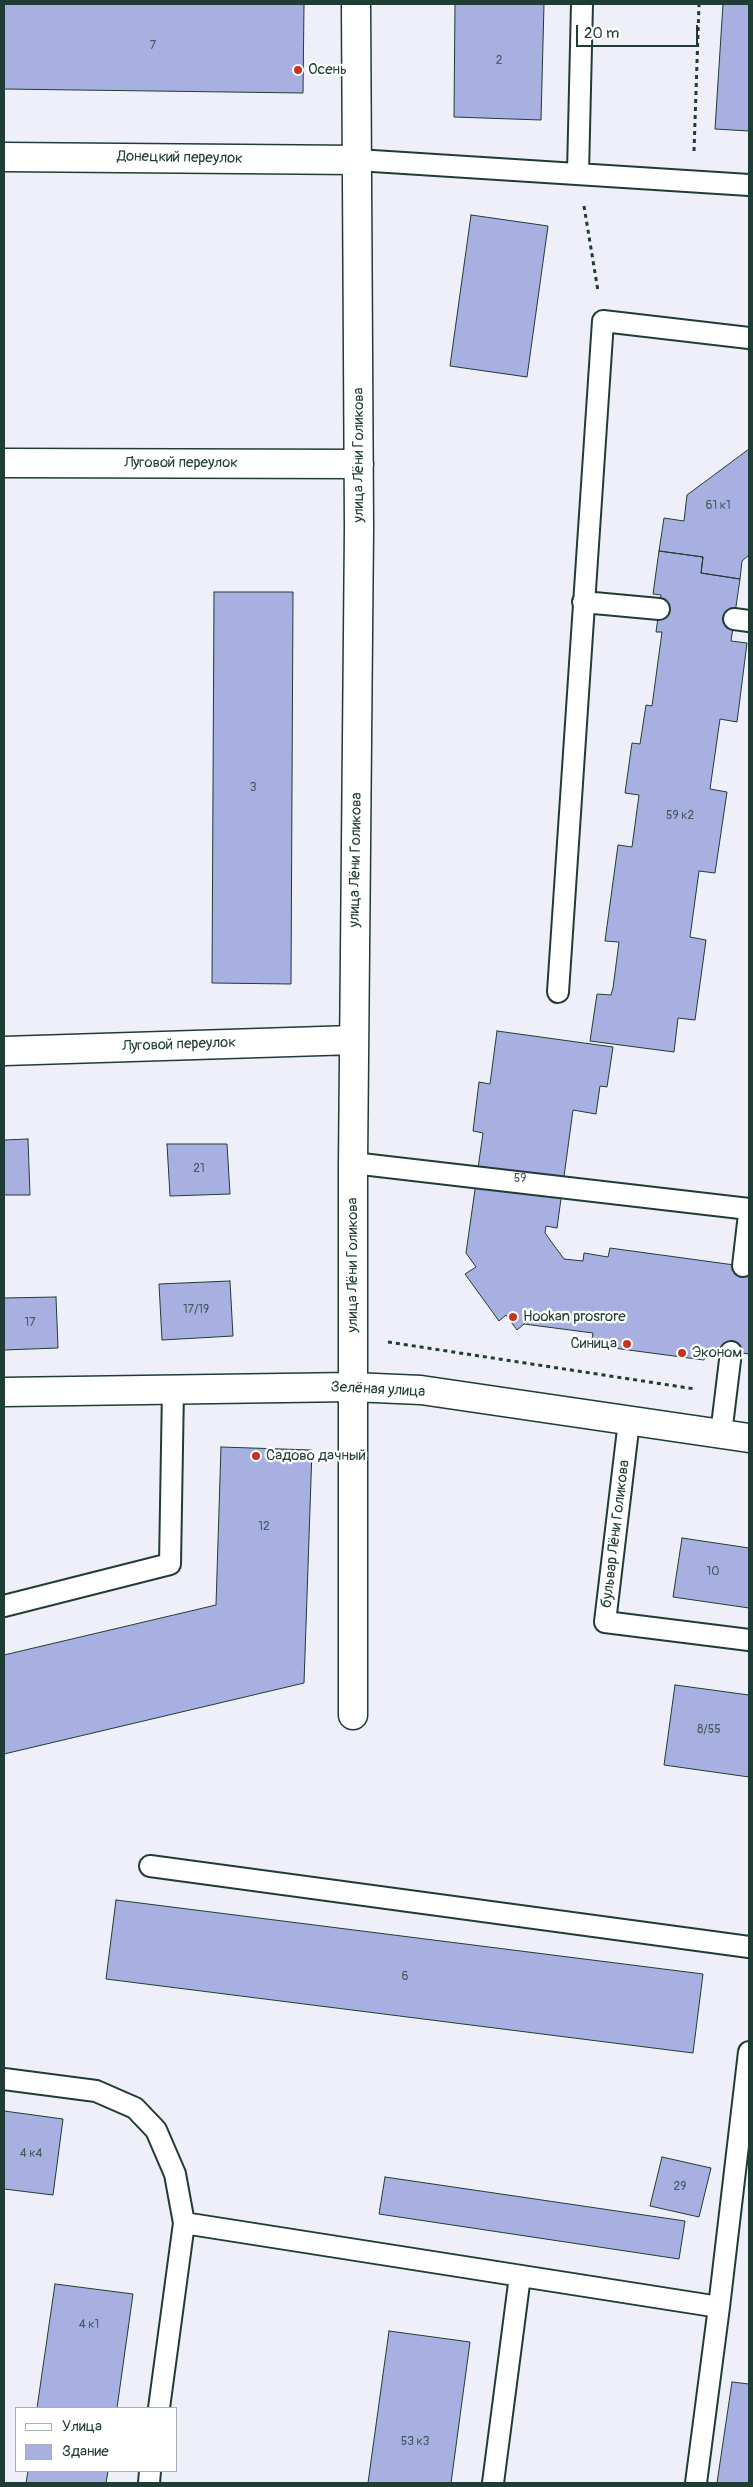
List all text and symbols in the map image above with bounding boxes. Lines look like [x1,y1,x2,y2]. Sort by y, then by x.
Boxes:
scale bar [578,15,700,47]
text: 20 m [584,24,619,43]
house number: 7 [150,39,156,53]
house number: 2 [496,54,502,68]
place label: Осень [308,61,347,79]
marker: Осень [292,64,304,76]
street label: Донецкий переулок [117,148,243,168]
street label: улица Лёни Голикова [350,387,368,523]
street label: Луговой переулок [124,454,238,472]
house number: 61 к1 [705,499,731,513]
house number: 3 [250,781,256,795]
street label: улица Лёни Голикова [346,792,366,928]
house number: 59 к2 [666,809,694,823]
street label: Луговой переулок [122,1034,236,1056]
house number: 21 [193,1162,205,1176]
house number: 59 [514,1172,526,1186]
street label: улица Лёни Голикова [344,1197,362,1333]
house number: 17/19 [183,1303,209,1317]
place label: Hookan prosrore [523,1308,626,1326]
marker: Hookan prosrore [507,1311,519,1323]
house number: 17 [24,1316,36,1330]
place label: Синица [571,1335,617,1353]
marker: Синица [621,1338,633,1350]
place label: Эконом [692,1344,742,1362]
marker: Эконом [676,1347,688,1359]
street label: Зелёная улица [330,1379,426,1401]
place label: Садово дачный [266,1447,366,1465]
marker: Садово дачный [250,1450,262,1462]
street label: бульвар Лёни Голикова [598,1459,634,1609]
house number: 12 [258,1520,270,1534]
house number: 10 [707,1565,719,1579]
house number: 8/55 [697,1723,721,1737]
house number: 6 [402,1970,408,1984]
house number: 4 к4 [20,2147,42,2161]
house number: 29 [674,2180,686,2194]
house number: 4 к1 [79,2318,99,2332]
legend [15,2407,178,2472]
text: Улица [62,2417,102,2436]
house number: 53 к3 [401,2435,429,2449]
text: Здание [62,2442,109,2461]

